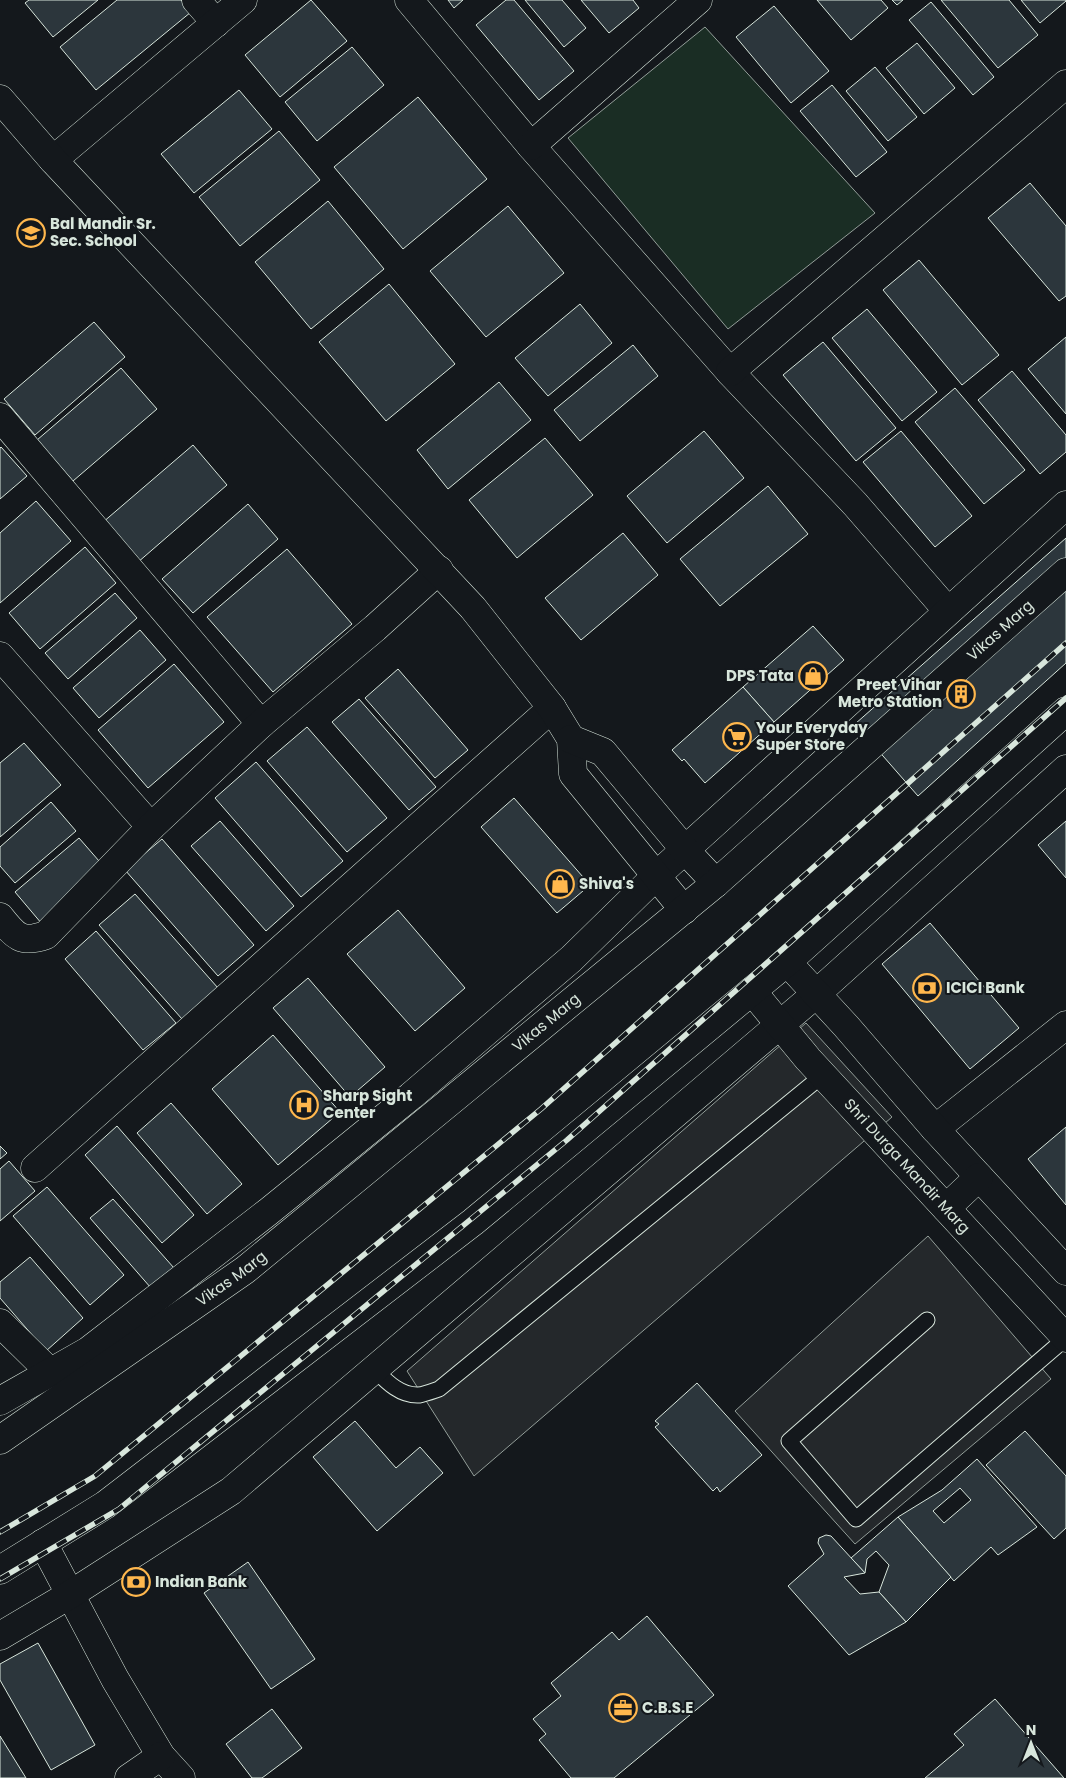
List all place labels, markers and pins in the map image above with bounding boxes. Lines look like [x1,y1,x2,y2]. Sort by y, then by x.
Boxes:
place label: Bal Mandir Sr. Sec. School [50,213,156,251]
school or university icon: Bal Mandir Sr. Sec. School [16,218,46,248]
shop icon: DPS Tata [798,661,828,691]
place label: DPS Tata [726,665,794,686]
place label: Preet Vihar Metro Station [838,674,943,712]
building icon: Preet Vihar Metro Station [946,679,976,709]
place label: Your Everyday Super Store [756,717,868,755]
supermarket icon: Your Everyday Super Store [722,722,752,752]
shop icon: Shiva's [545,869,575,899]
place label: Shiva's [579,873,634,894]
bank icon: ICICI Bank [912,973,942,1003]
place label: ICICI Bank [946,977,1025,998]
place label: Sharp Sight Center [323,1085,412,1123]
hospital icon: Sharp Sight Center [289,1090,319,1120]
bank icon: Indian Bank [121,1567,151,1597]
place label: Indian Bank [155,1571,248,1592]
office icon: C.B.S.E [608,1693,638,1723]
place label: C.B.S.E [642,1697,693,1718]

